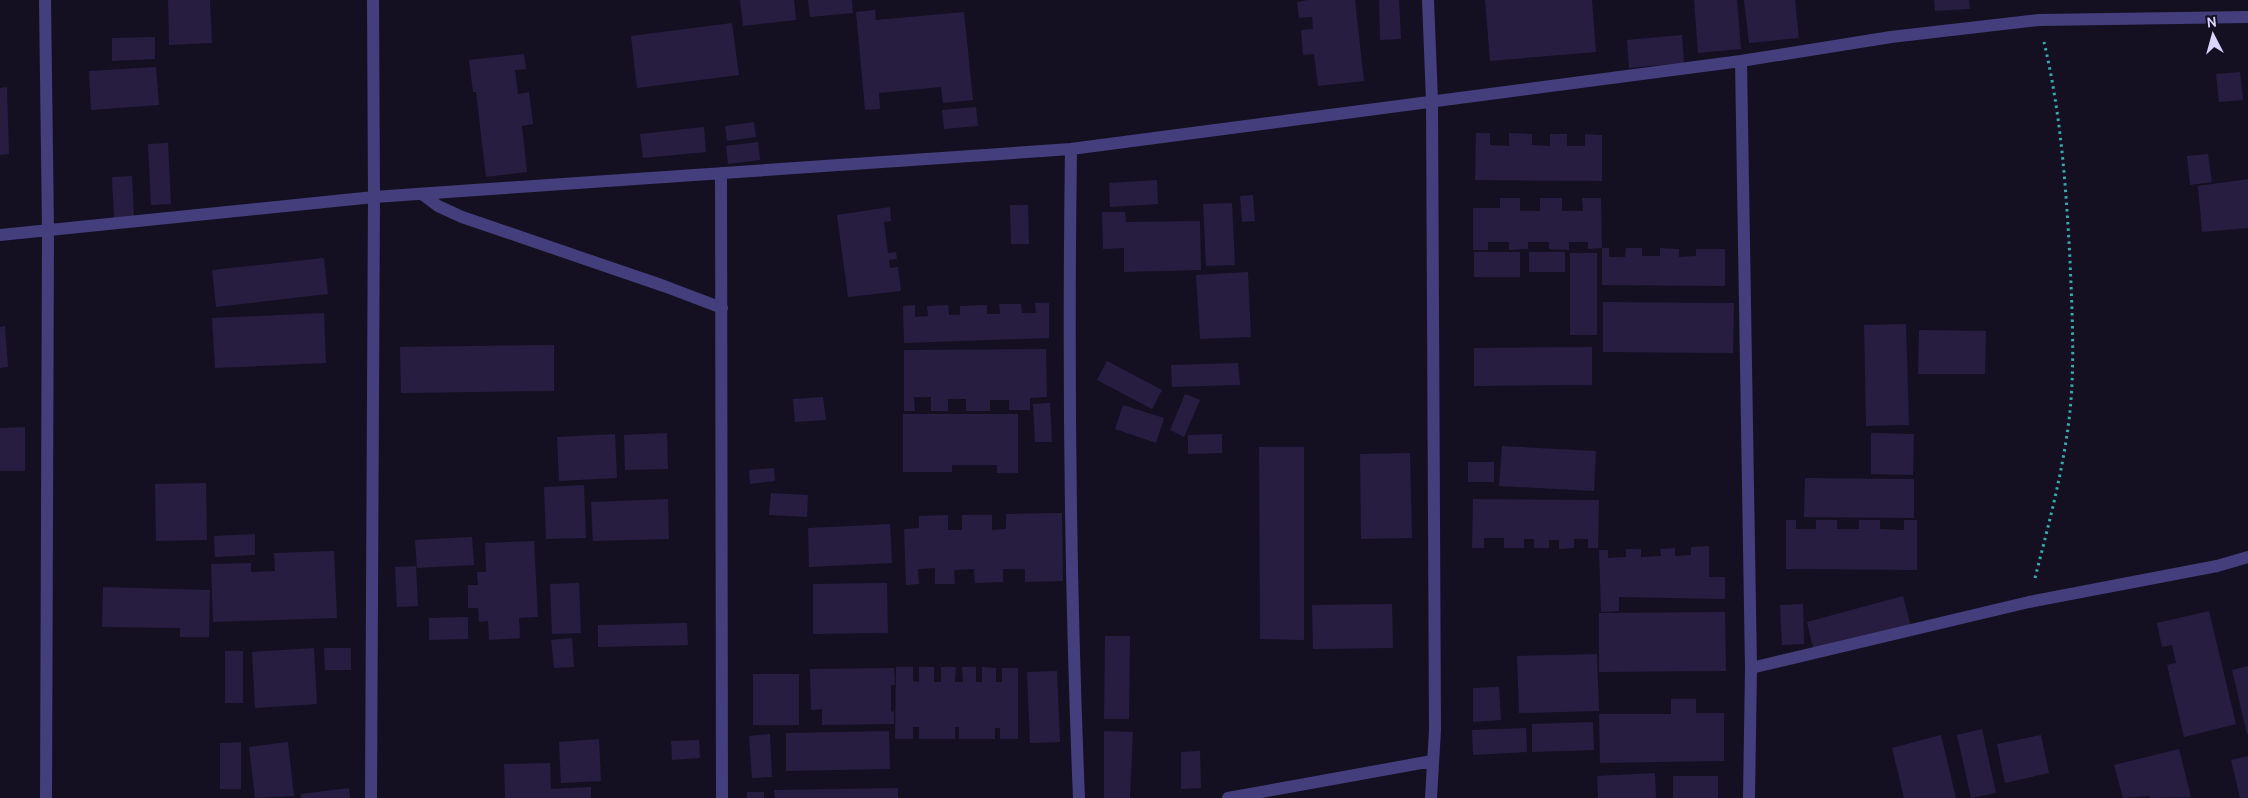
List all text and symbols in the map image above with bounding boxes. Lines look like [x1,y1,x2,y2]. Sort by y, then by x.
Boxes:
north arrow [2188,10,2238,60]
text: N [2206,13,2218,32]

